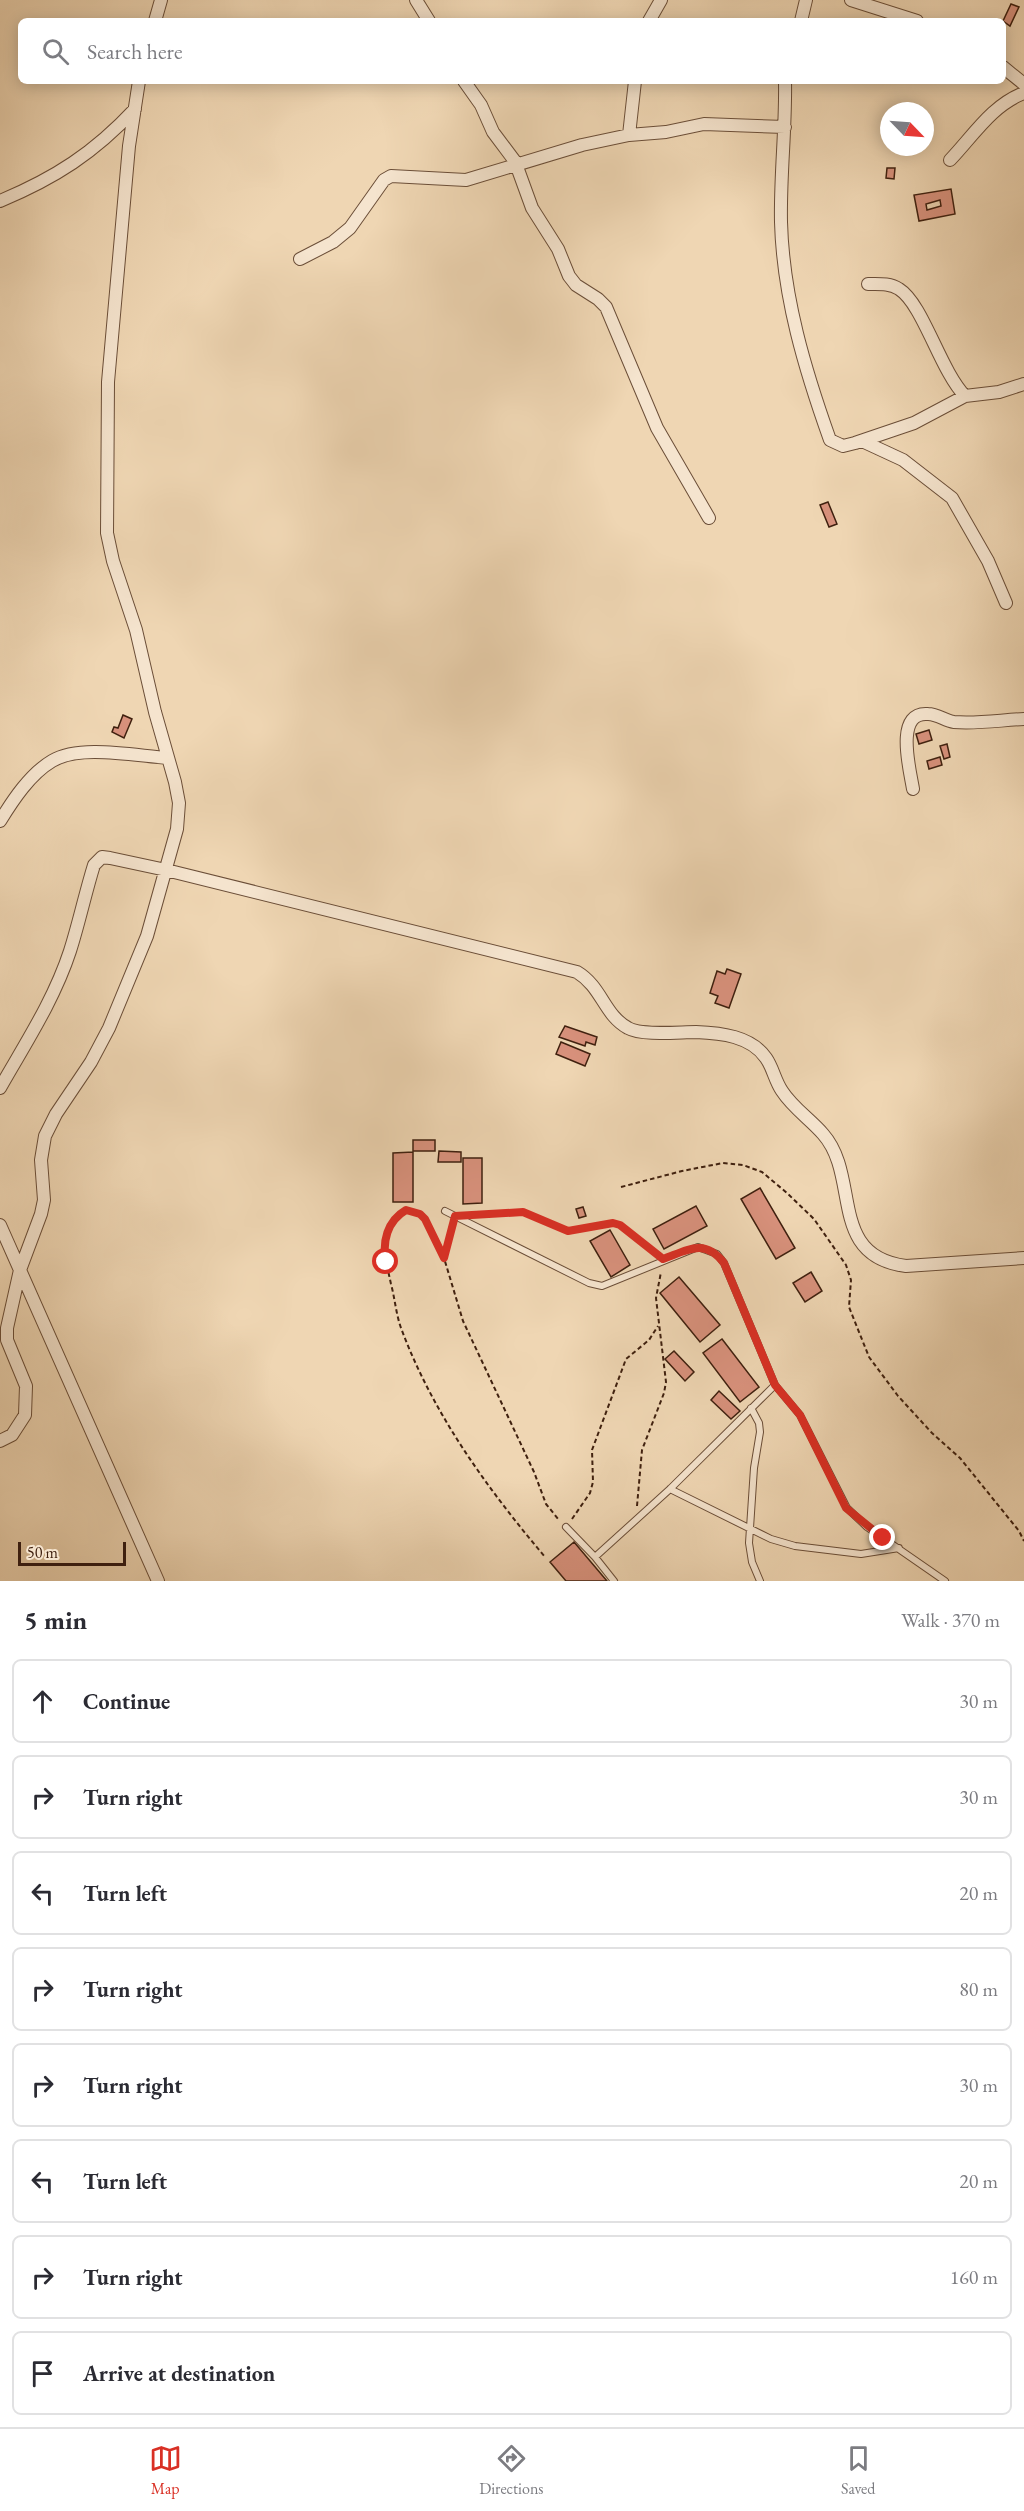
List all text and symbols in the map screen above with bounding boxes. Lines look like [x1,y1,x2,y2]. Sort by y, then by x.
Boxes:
search box [18,18,1006,84]
icon: search [39,35,72,68]
text: Search here [87,37,182,66]
north arrow [880,102,934,156]
route start [372,1248,398,1274]
route end [869,1524,895,1550]
scale bar [18,1539,126,1566]
text: 50 m [27,1542,58,1563]
text: 5 min [24,1603,87,1637]
text: Walk · 370 m [901,1607,1000,1633]
icon: ahead [26,1685,59,1718]
text: Continue [83,1687,170,1716]
text: 30 m [959,1688,998,1714]
icon: right [26,1781,59,1814]
text: Turn right [83,1783,182,1812]
text: 30 m [959,1784,998,1810]
icon: left [26,1877,59,1910]
text: Turn left [83,1879,167,1908]
text: 20 m [959,1880,998,1906]
icon: right [26,1973,59,2006]
text: Turn right [83,1975,182,2004]
text: 80 m [959,1976,998,2002]
icon: right [26,2069,59,2102]
text: Turn right [83,2071,182,2100]
text: 30 m [959,2072,998,2098]
icon: left [26,2165,59,2198]
text: Turn left [83,2167,167,2196]
text: 20 m [959,2168,998,2194]
icon: right [26,2261,59,2294]
text: Turn right [83,2263,182,2292]
text: 160 m [950,2264,998,2290]
icon: arrive [26,2357,59,2390]
text: Arrive at destination [83,2359,275,2388]
tab: Map [149,2442,182,2499]
tab: Directions [479,2442,544,2499]
tab: Saved [841,2442,875,2499]

